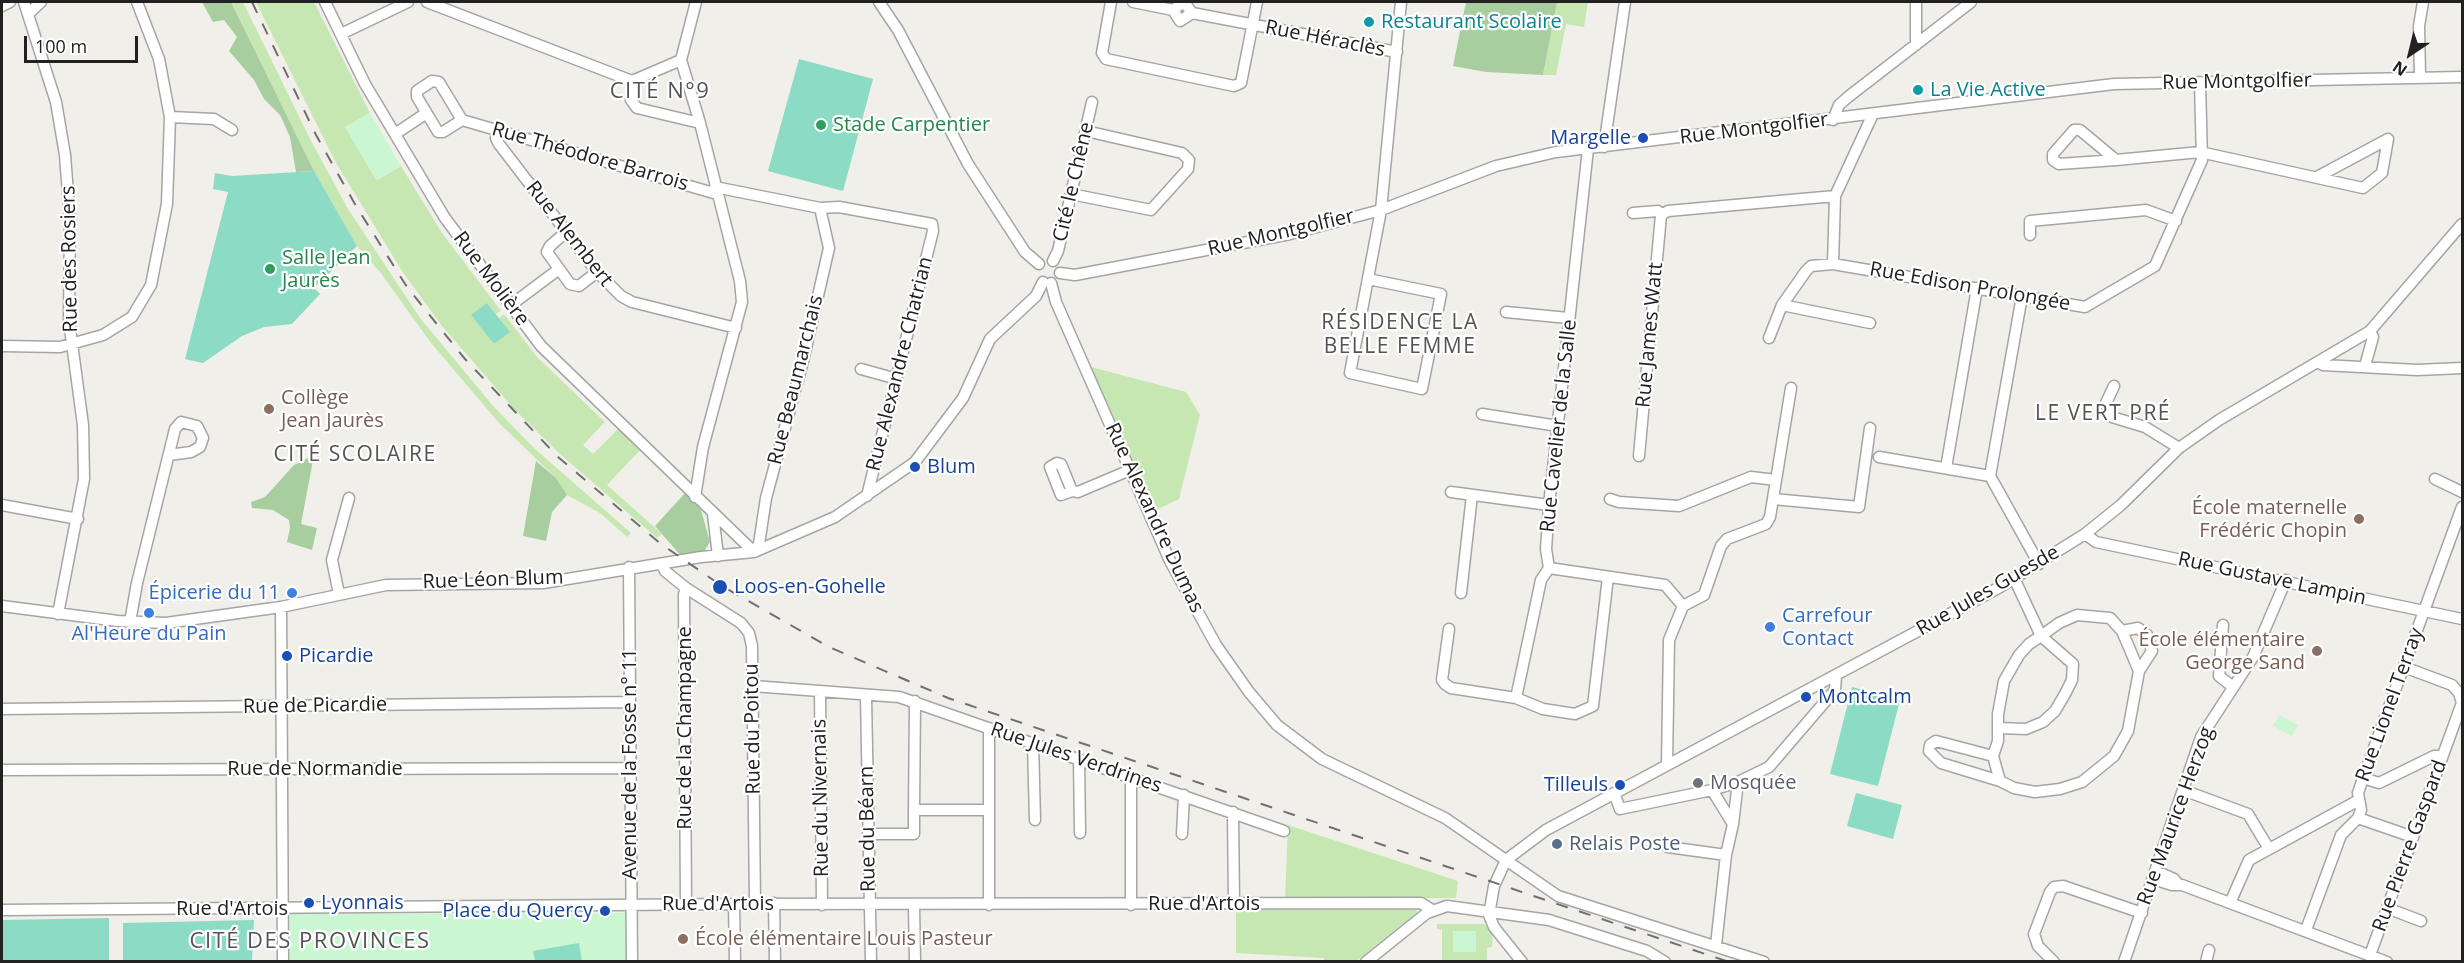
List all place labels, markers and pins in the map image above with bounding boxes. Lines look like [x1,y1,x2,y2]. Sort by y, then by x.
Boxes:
place label: Restaurant Scolaire [1381,10,1562,34]
marker: Restaurant Scolaire [1362,15,1376,29]
place label: La Vie Active [1930,78,2046,102]
marker: La Vie Active [1911,83,1925,97]
place label: Stade Carpentier [833,113,990,137]
marker: Stade Carpentier [814,118,828,132]
place label: Margelle [1550,126,1631,150]
marker: Margelle [1636,131,1650,145]
place label: Salle Jean Jaurès [282,246,371,293]
marker: Salle Jean Jaurès [263,262,277,276]
place label: Collège Jean Jaurès [281,386,384,433]
marker: Collège Jean Jaurès [262,402,276,416]
place label: Blum [927,455,976,479]
marker: Blum [908,460,922,474]
place label: École maternelle Frédéric Chopin [2192,496,2347,543]
marker: École maternelle Frédéric Chopin [2352,512,2366,526]
place label: Loos-en-Gohelle [734,575,886,599]
marker: Loos-en-Gohelle [711,578,729,596]
place label: Épicerie du 11 [149,581,280,605]
marker: Épicerie du 11 [285,586,299,600]
place label: Carrefour Contact [1782,604,1872,651]
marker: Al'Heure du Pain [142,606,156,620]
marker: Carrefour Contact [1763,620,1777,634]
place label: Al'Heure du Pain [71,622,227,646]
place label: École élémentaire George Sand [2139,628,2305,675]
place label: Picardie [299,644,373,668]
marker: École élémentaire George Sand [2310,644,2324,658]
marker: Picardie [280,649,294,663]
place label: Montcalm [1818,685,1912,709]
marker: Montcalm [1799,690,1813,704]
place label: Mosquée [1710,771,1797,795]
place label: Tilleuls [1544,773,1608,797]
marker: Mosquée [1691,776,1705,790]
marker: Tilleuls [1613,778,1627,792]
place label: Relais Poste [1569,832,1680,856]
marker: Relais Poste [1550,837,1564,851]
place label: Lyonnais [321,891,404,915]
marker: Lyonnais [302,896,316,910]
place label: Place du Quercy [442,899,593,923]
marker: Place du Quercy [598,904,612,918]
place label: École élémentaire Louis Pasteur [695,927,993,951]
marker: École élémentaire Louis Pasteur [676,932,690,946]

